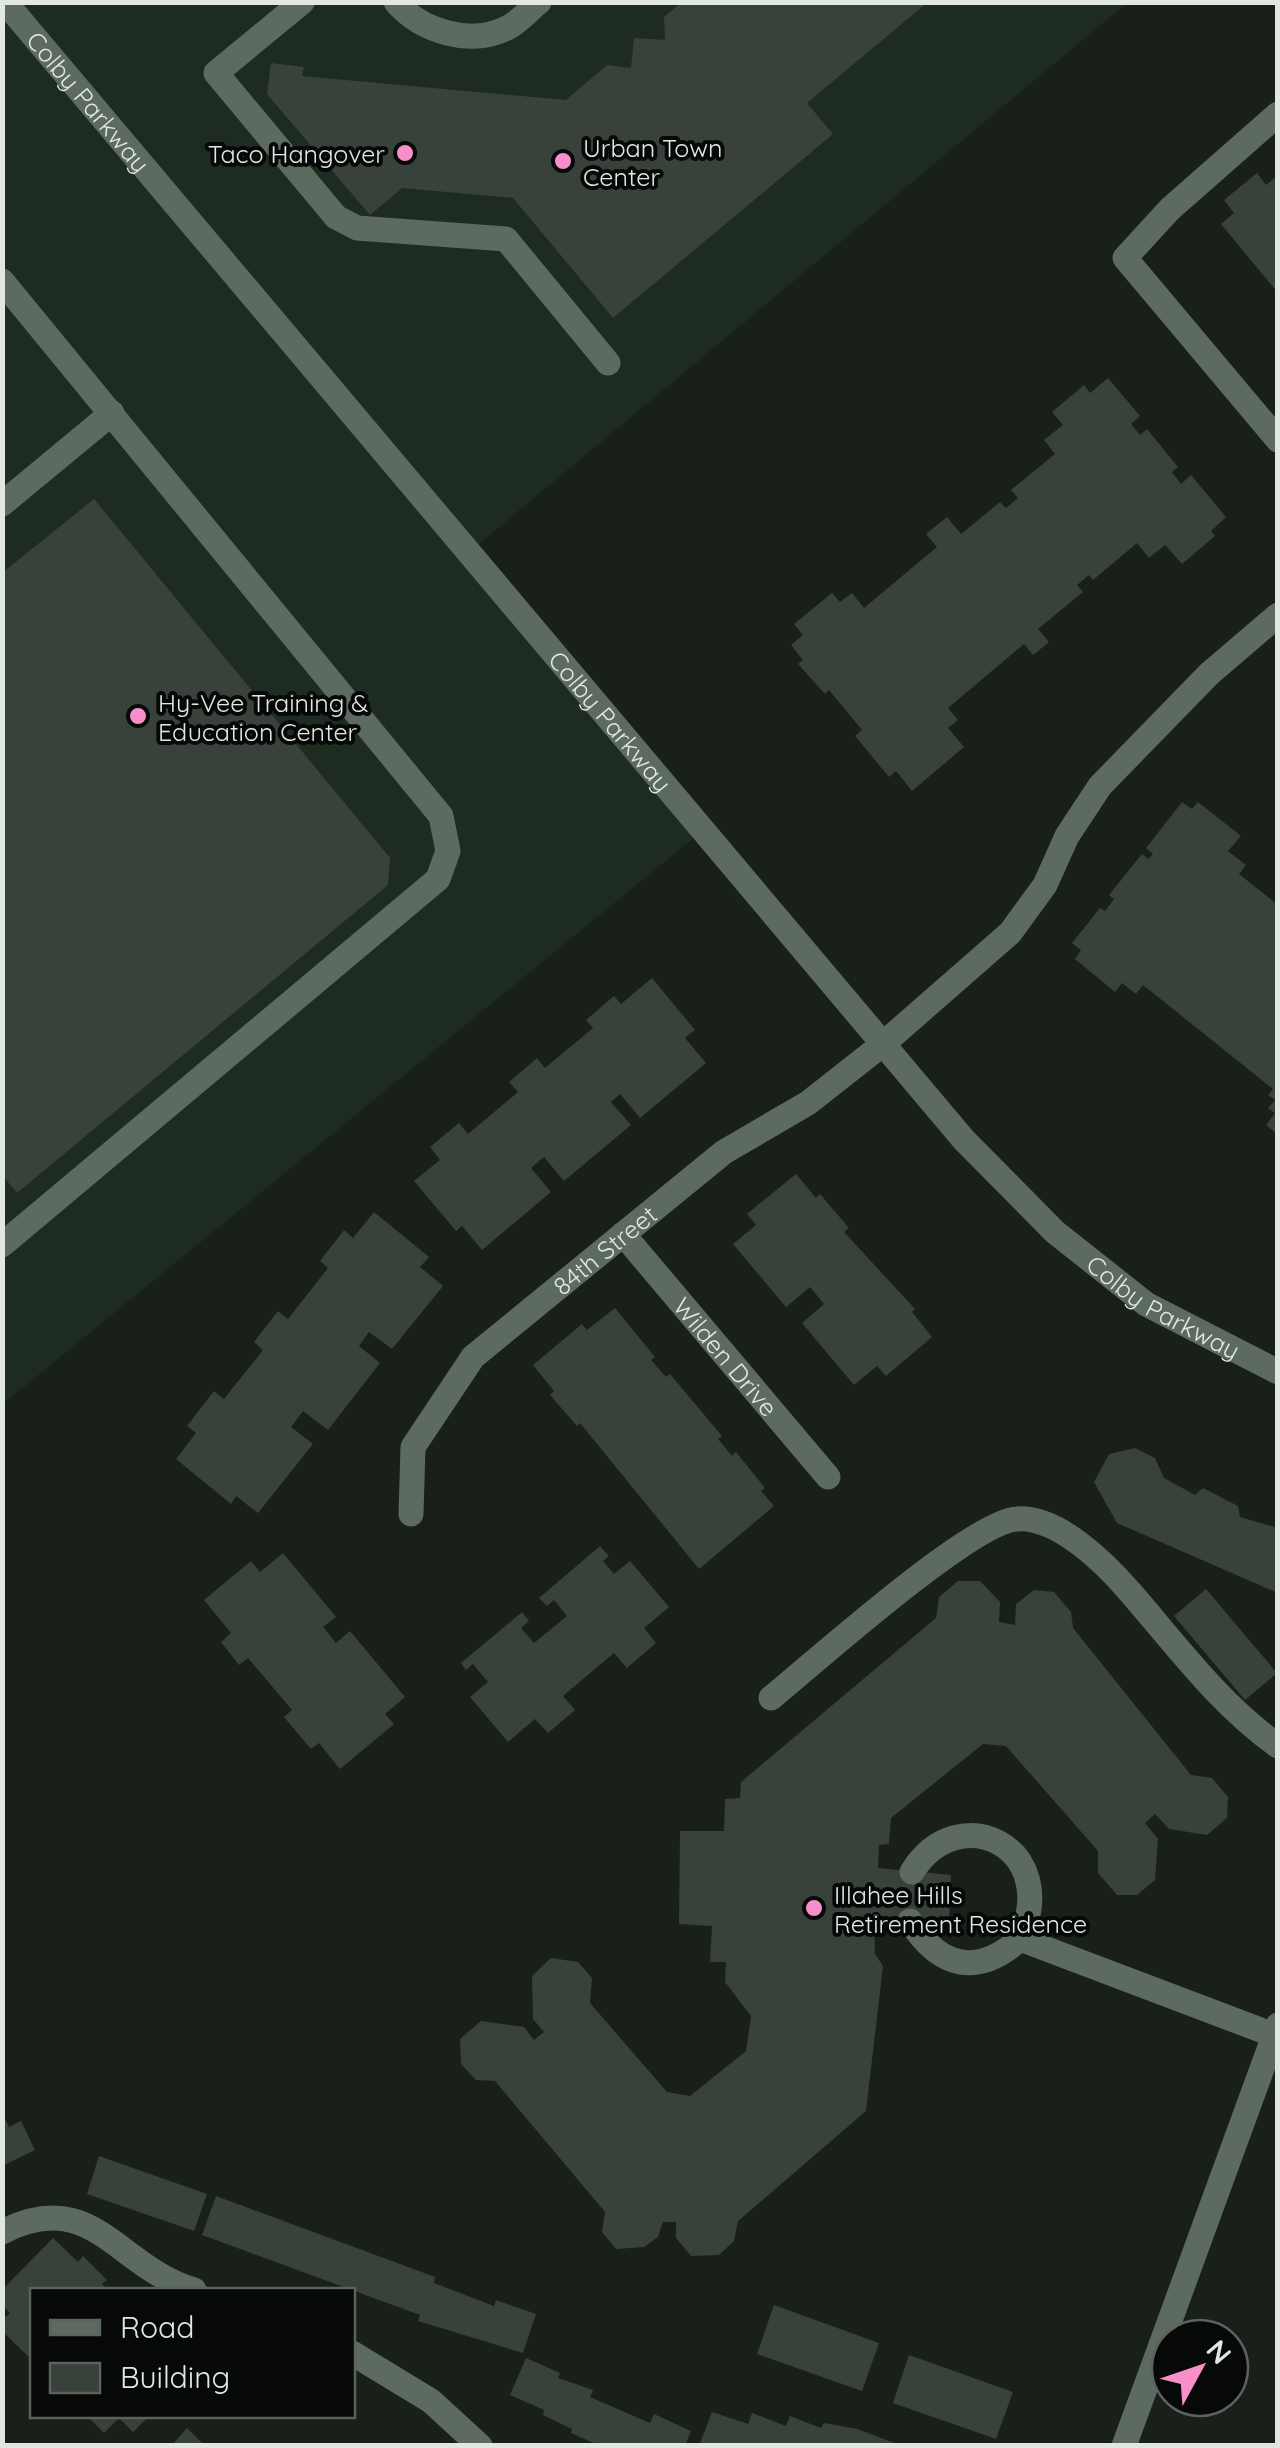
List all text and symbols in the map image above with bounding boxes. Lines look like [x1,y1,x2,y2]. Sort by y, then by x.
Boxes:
street label: Colby Parkway [21,25,157,178]
place label: Urban Town Center [583,132,722,192]
place label: Taco Hangover [208,138,385,169]
marker: Taco Hangover [394,142,416,164]
marker: Urban Town Center [552,150,574,172]
street label: Colby Parkway [543,644,679,798]
place label: Hy-Vee Training & Education Center [158,687,368,747]
marker: Hy-Vee Training & Education Center [127,705,149,727]
street label: 84th Street [546,1198,663,1301]
street label: Colby Parkway [1081,1248,1245,1365]
street label: Wilden Drive [667,1291,785,1422]
place label: Illahee Hills Retirement Residence [834,1879,1087,1939]
marker: Illahee Hills Retirement Residence [803,1897,825,1919]
legend [30,2288,355,2418]
text: Road [120,2308,194,2346]
north arrow [1150,2318,1250,2418]
text: N [1200,2332,1240,2371]
text: Building [120,2358,230,2396]

